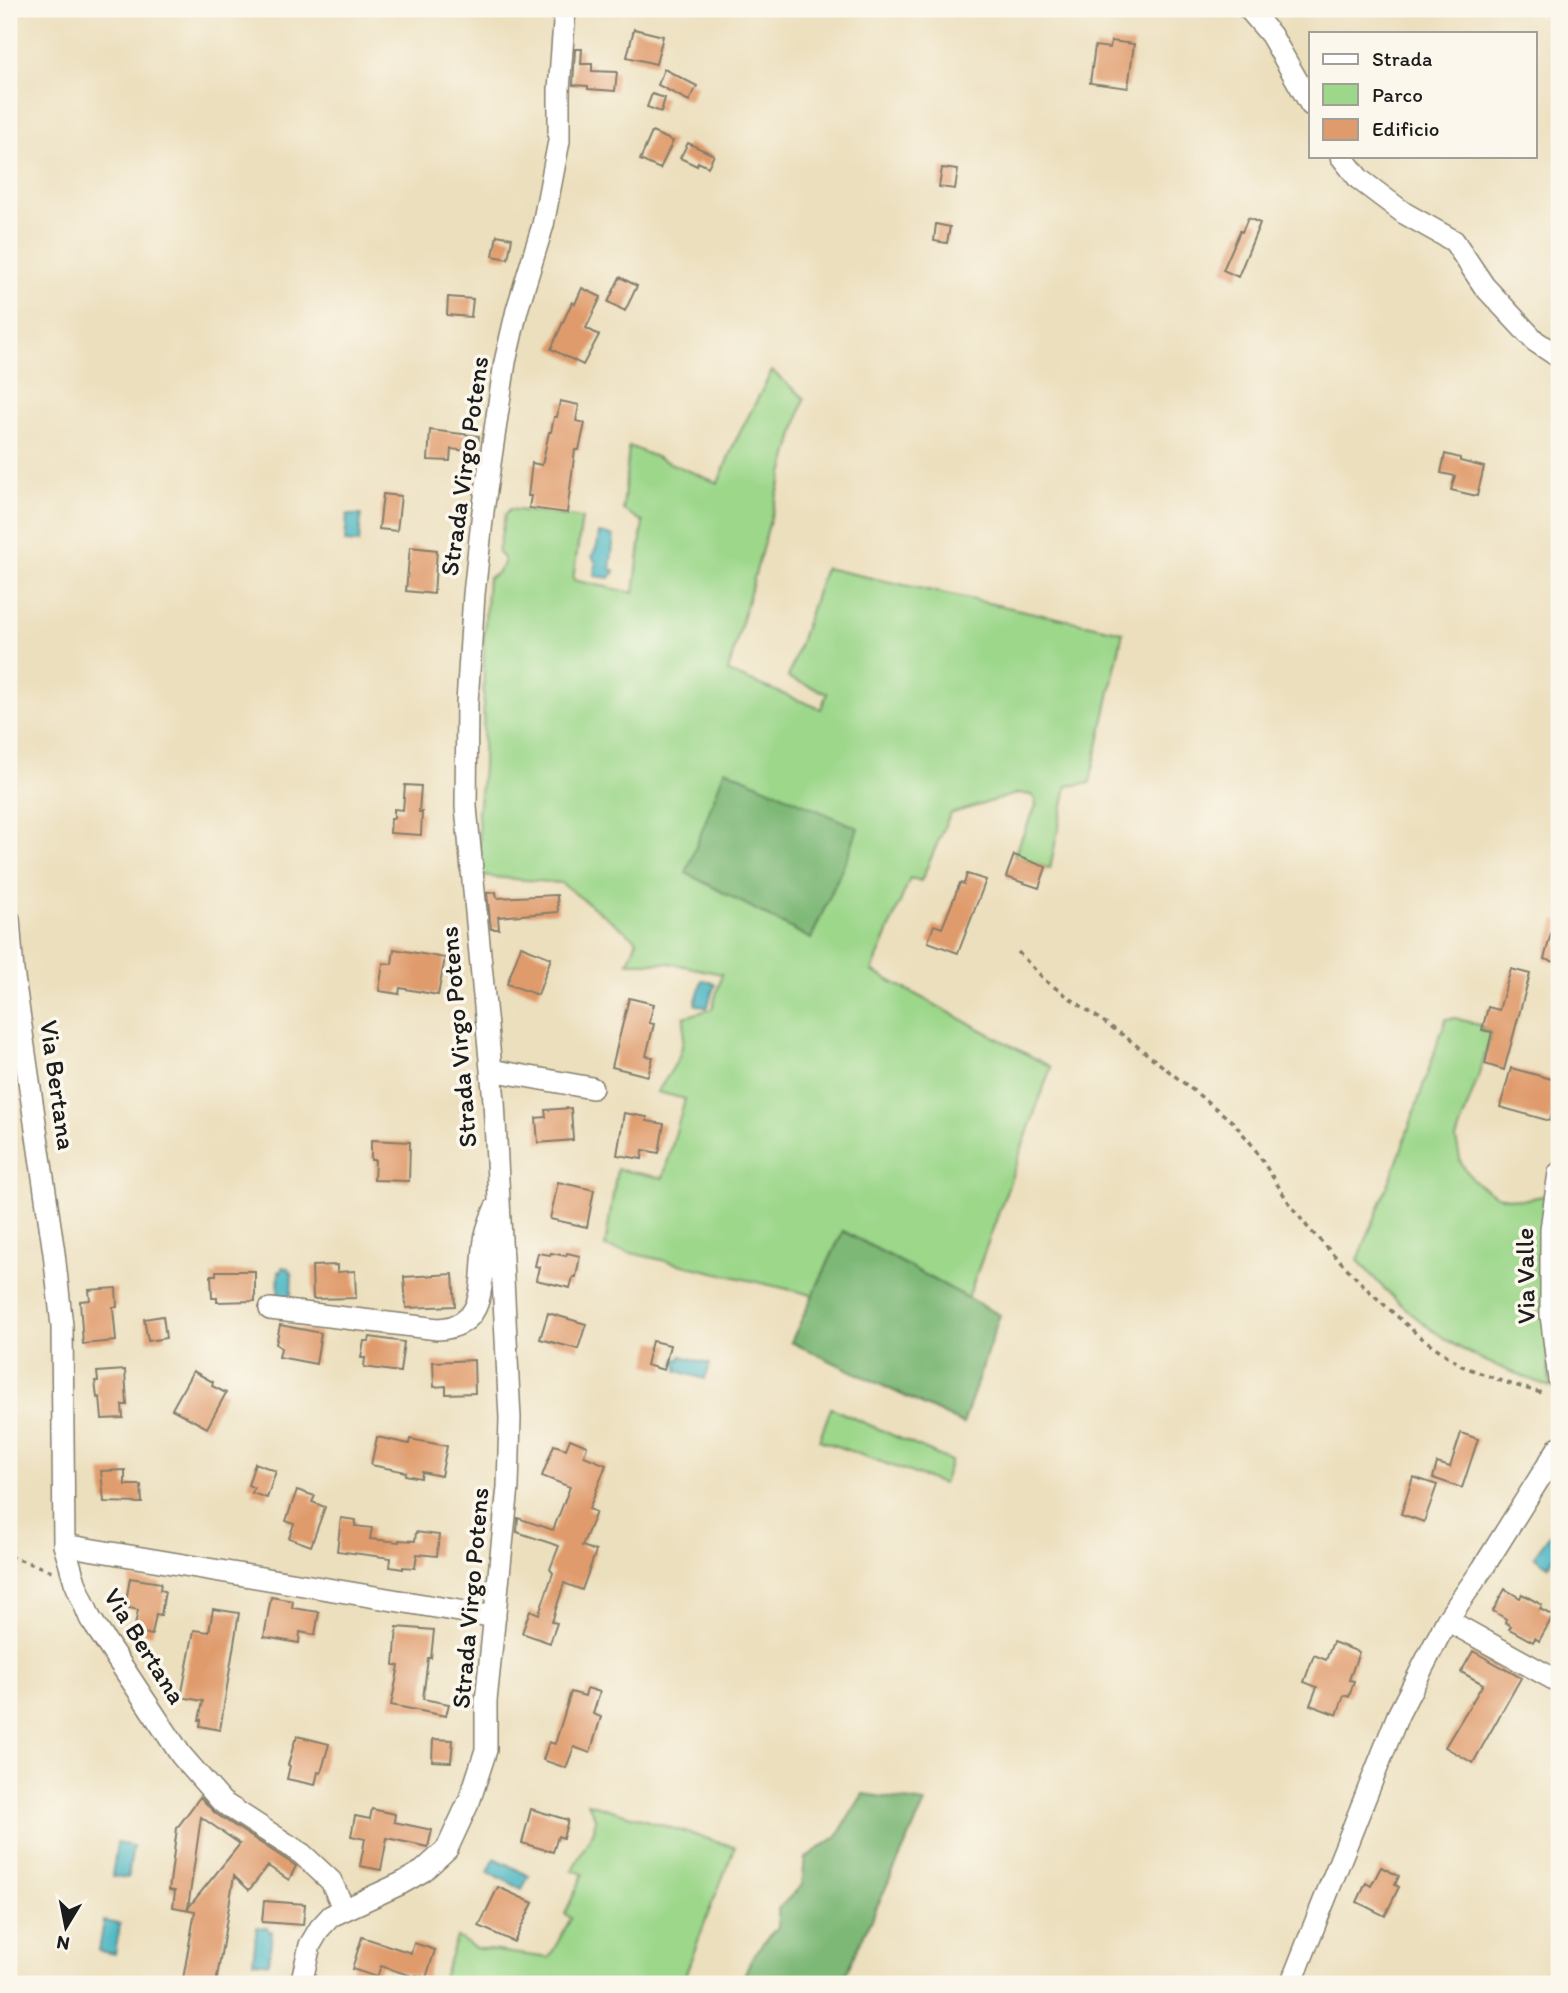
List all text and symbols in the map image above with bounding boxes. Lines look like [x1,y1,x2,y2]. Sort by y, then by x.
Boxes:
legend [1309,32,1536,158]
text: Strada [1372,46,1432,71]
text: Parco [1372,82,1423,107]
text: Edificio [1372,116,1440,141]
street label: Strada Virgo Potens [433,354,495,578]
street label: Strada Virgo Potens [432,925,484,1149]
street label: Via Bertana [33,1018,83,1152]
street label: Via Valle [1508,1227,1542,1325]
street label: Strada Virgo Potens [444,1486,496,1710]
street label: Via Bertana [97,1582,193,1710]
north arrow [32,1892,102,1962]
text: N [55,1931,71,1956]

